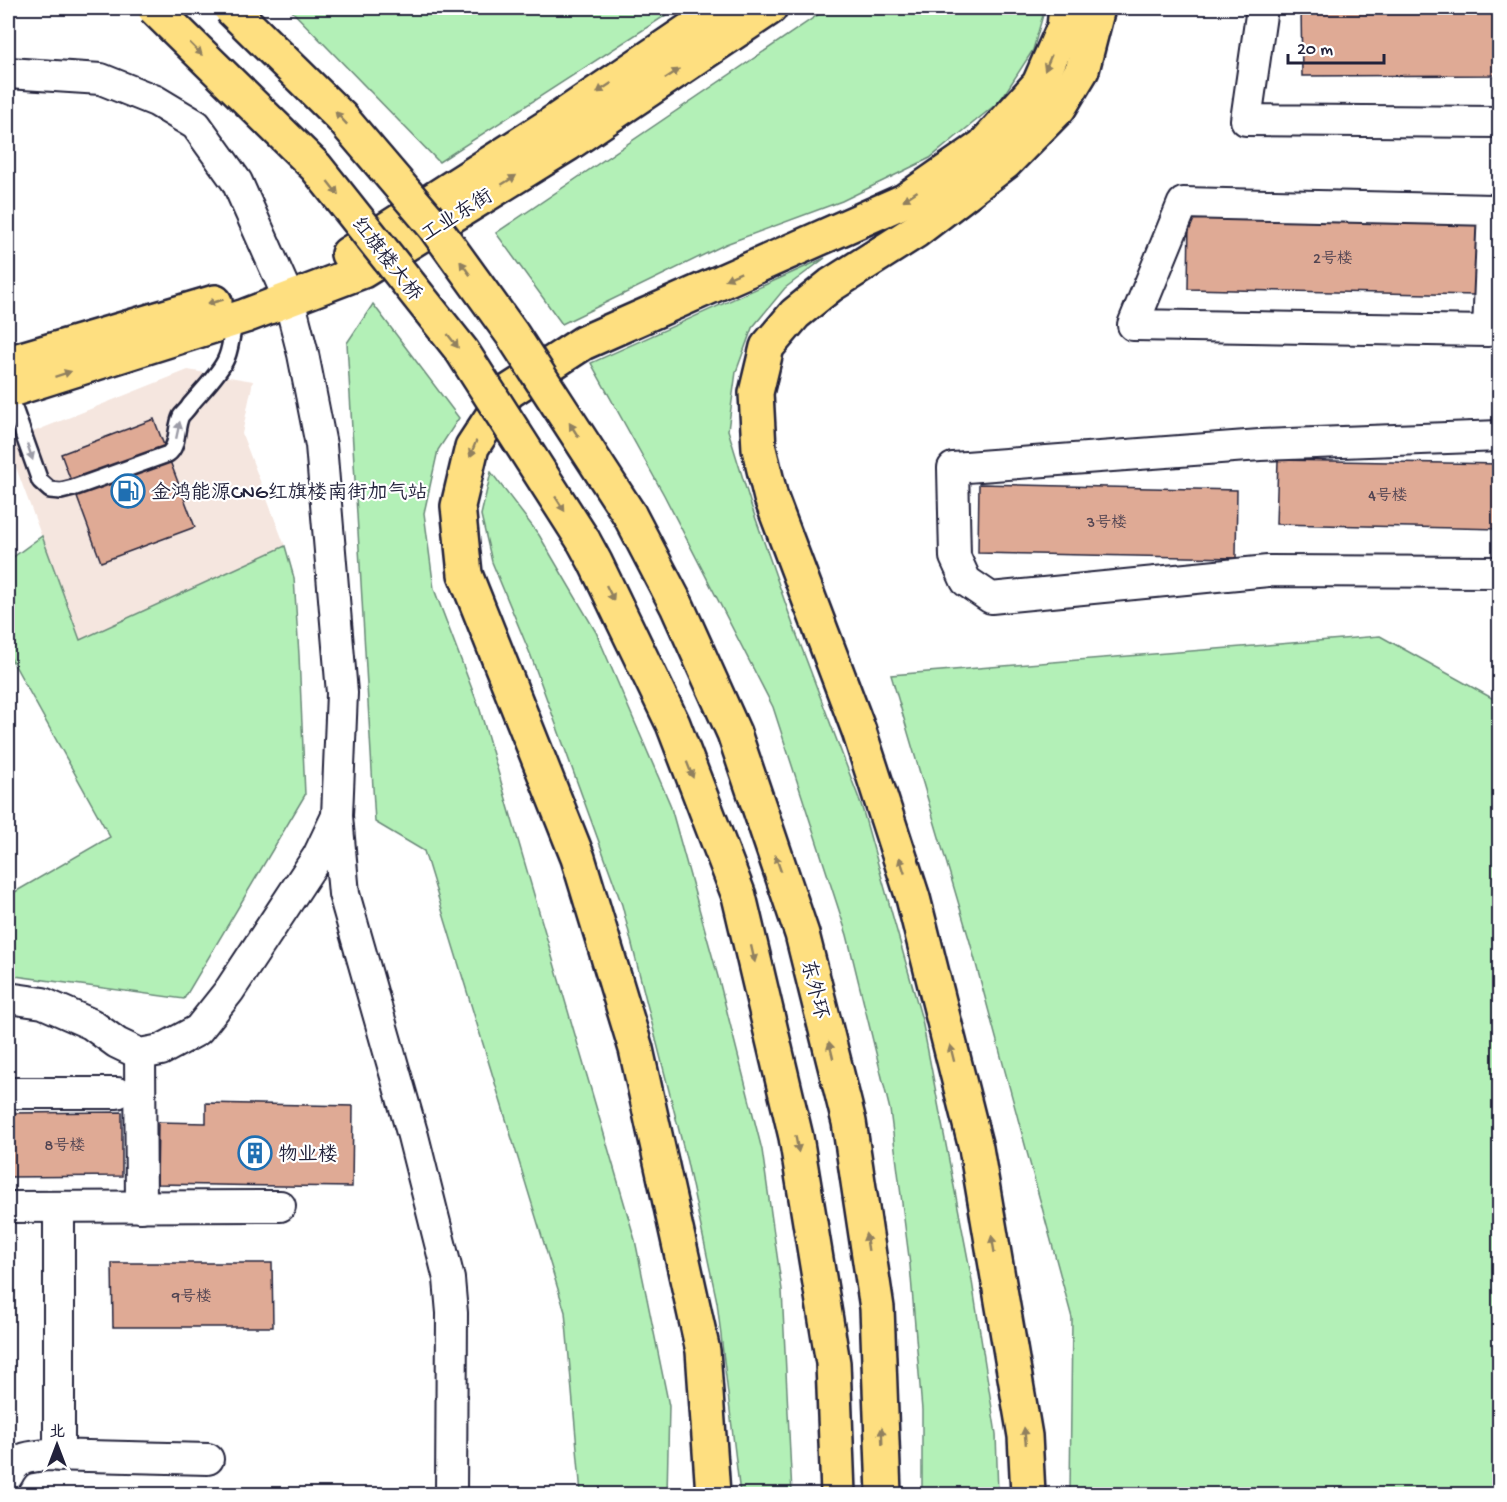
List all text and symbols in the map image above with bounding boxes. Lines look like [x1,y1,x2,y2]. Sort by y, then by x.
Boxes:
scale bar [1288,27,1384,65]
text: 20 m [1297,40,1333,61]
one-way arrow [189,41,203,55]
one-way arrow [1043,54,1053,72]
one-way arrow [664,68,681,79]
one-way arrow [597,82,613,94]
one-way arrow [335,111,348,126]
one-way arrow [501,175,517,186]
one-way arrow [326,180,338,195]
street label: 工业东街 [417,184,498,248]
one-way arrow [903,190,919,202]
street label: 红旗楼大桥 [345,212,427,307]
house number: 2号楼 [1313,250,1353,270]
one-way arrow [459,261,471,277]
one-way arrow [724,272,741,281]
one-way arrow [206,298,224,307]
one-way arrow [447,333,460,349]
one-way arrow [54,369,72,378]
one-way arrow [174,421,183,440]
one-way arrow [569,421,580,438]
one-way arrow [468,441,478,459]
one-way arrow [25,443,35,461]
fuel station icon: 金鸿能源CNG红旗楼南街加气站 [110,473,146,509]
place label: 金鸿能源CNG红旗楼南街加气站 [151,481,428,506]
house number: 4号楼 [1368,487,1408,507]
one-way arrow [554,496,565,512]
house number: 3号楼 [1086,514,1127,534]
one-way arrow [605,584,614,601]
one-way arrow [686,761,696,779]
one-way arrow [772,854,782,872]
one-way arrow [897,856,907,874]
one-way arrow [748,945,758,964]
street label: 东外环 [794,957,833,1022]
one-way arrow [826,1041,835,1059]
one-way arrow [947,1044,957,1062]
building icon: 物业楼 [237,1135,273,1171]
one-way arrow [793,1135,802,1154]
house number: 8号楼 [45,1137,85,1157]
place label: 物业楼 [278,1143,338,1168]
one-way arrow [863,1232,872,1251]
one-way arrow [988,1234,997,1253]
house number: 9号楼 [171,1288,212,1308]
north arrow [27,1415,87,1475]
text: 北 [49,1423,65,1443]
one-way arrow [877,1427,886,1446]
one-way arrow [1020,1427,1029,1446]

